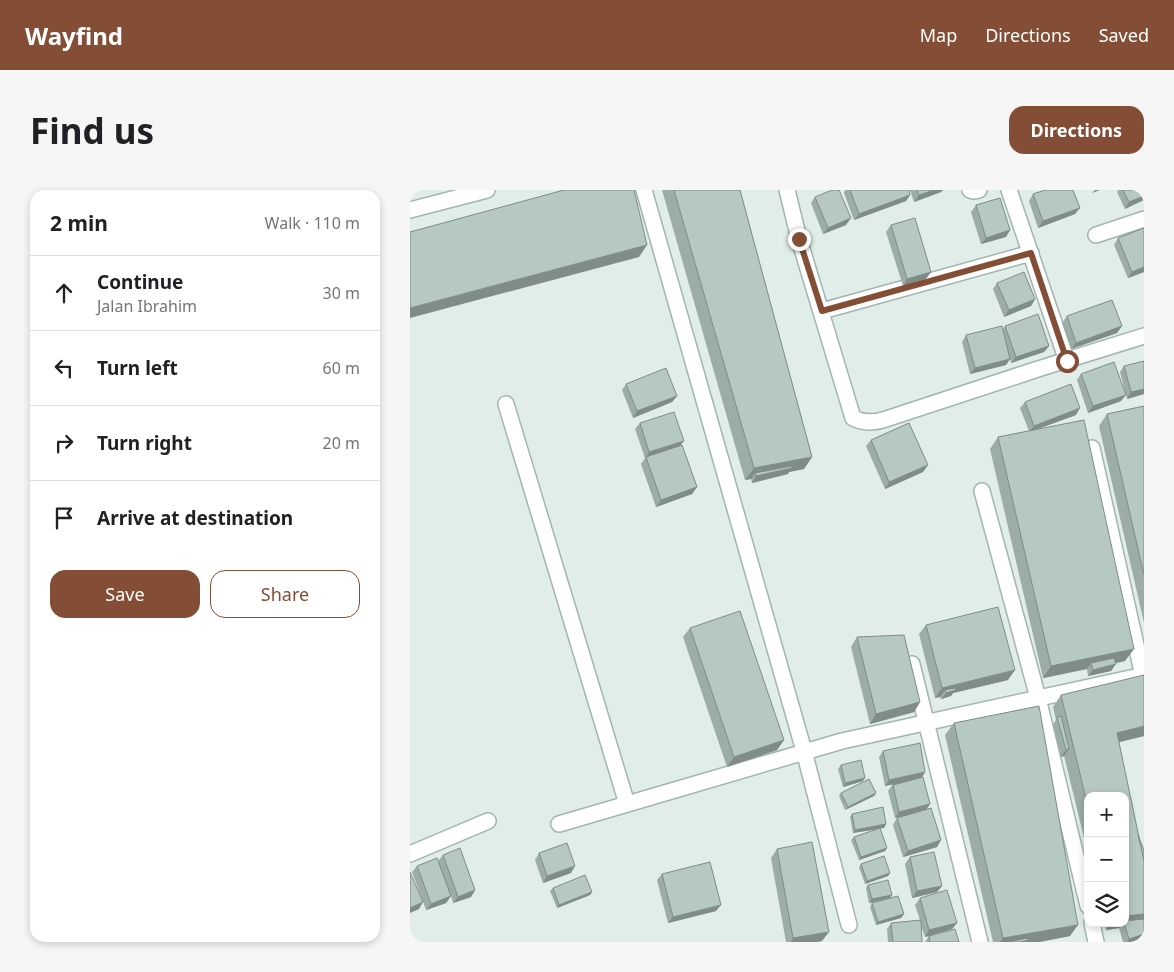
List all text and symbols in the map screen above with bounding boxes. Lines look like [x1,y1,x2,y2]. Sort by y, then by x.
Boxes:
text: Wayfind [25,19,123,52]
text: Map [920,23,957,47]
text: Directions [985,23,1071,47]
text: Saved [1099,23,1149,47]
button: Directions [1009,106,1144,154]
text: Find us [30,107,154,154]
text: 2 min [50,209,108,237]
text: Walk · 110 m [265,212,360,234]
route end [788,228,811,251]
text: Continue [97,269,183,295]
icon: ahead [50,279,78,307]
text: 30 m [323,282,360,304]
text: Jalan Ibrahim [97,295,197,317]
route start [1056,350,1079,373]
icon: left [50,354,78,382]
text: Turn left [97,355,178,381]
text: 60 m [323,357,360,379]
icon: right [50,429,78,457]
text: Turn right [97,430,192,456]
text: 20 m [323,432,360,454]
icon: arrive [50,504,78,532]
text: Arrive at destination [97,505,293,531]
button: Save [50,570,200,618]
button: Share [210,570,360,618]
map controls [1084,792,1129,927]
button: + [1084,792,1129,837]
button: − [1084,837,1129,882]
button: layers [1084,882,1129,927]

